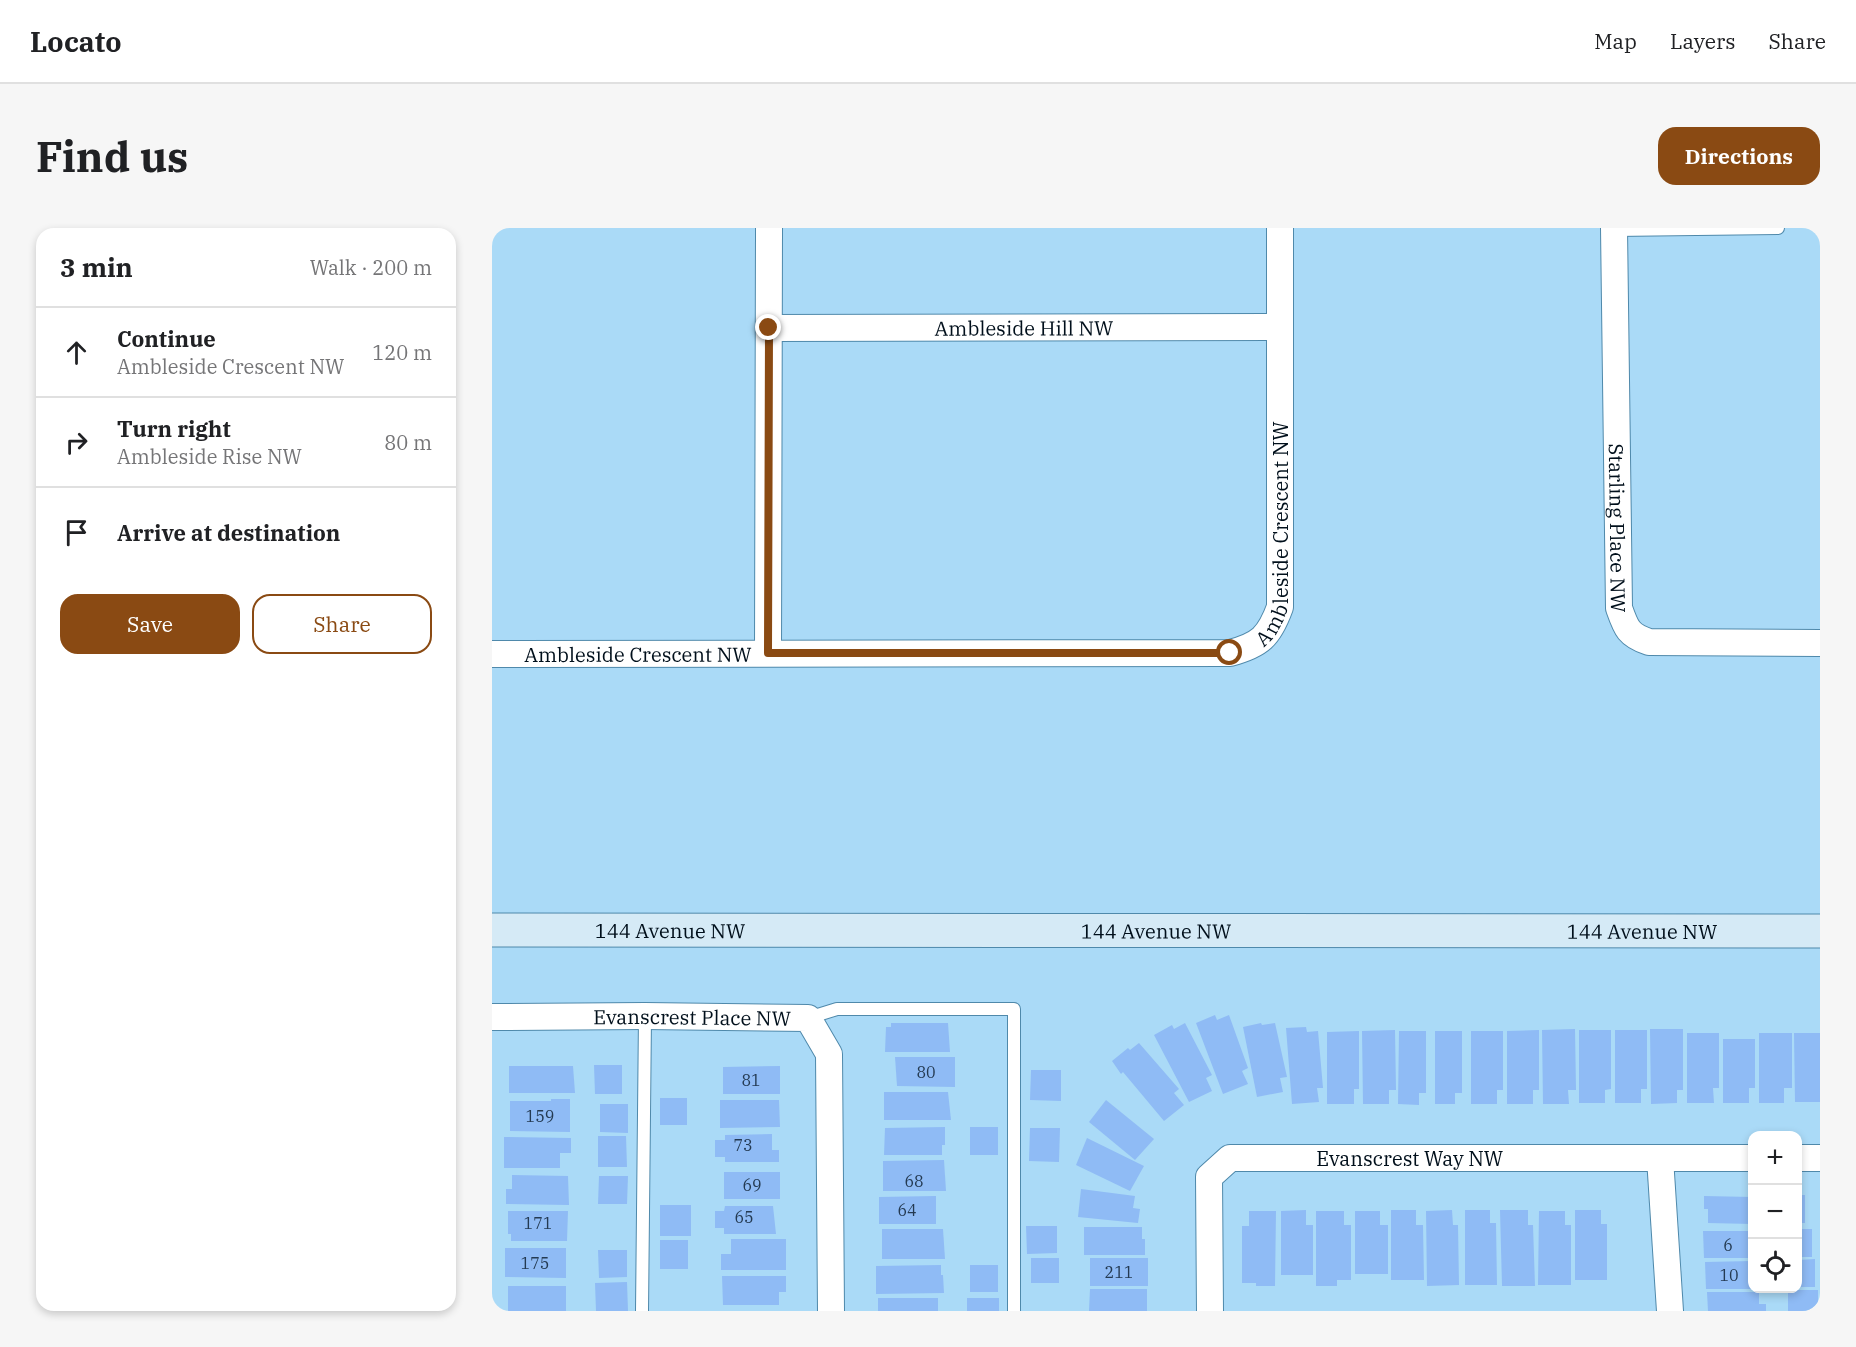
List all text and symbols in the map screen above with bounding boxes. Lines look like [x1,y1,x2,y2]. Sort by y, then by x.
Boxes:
text: Locato [30,23,122,60]
text: Map [1594,27,1637,55]
text: Layers [1670,27,1736,55]
text: Share [1769,27,1826,55]
button: Directions [1658,127,1820,185]
text: Find us [36,129,188,184]
text: 3 min [60,250,133,284]
text: Walk · 200 m [310,254,432,281]
route end [755,314,781,340]
street label: Ambleside Hill NW [935,314,1113,341]
text: Continue [117,324,216,353]
icon: ahead [60,336,93,369]
text: 120 m [372,339,432,366]
text: Ambleside Crescent NW [117,353,344,380]
text: Turn right [117,414,231,443]
street label: Ambleside Crescent NW [1249,421,1294,652]
icon: right [60,426,93,459]
text: 80 m [384,429,432,456]
text: Ambleside Rise NW [117,443,302,470]
street label: Starling Place NW [1603,443,1633,613]
icon: arrive [60,516,93,549]
text: Arrive at destination [117,518,340,547]
button: Save [60,594,240,654]
button: Share [252,594,432,654]
route start [1216,639,1242,665]
street label: Ambleside Crescent NW [524,640,752,667]
street label: 144 Avenue NW [595,917,745,944]
street label: 144 Avenue NW [1081,917,1231,944]
street label: 144 Avenue NW [1567,917,1717,944]
street label: Evanscrest Place NW [593,1002,791,1031]
house number: 80 [916,1062,936,1082]
house number: 81 [741,1070,761,1090]
house number: 159 [526,1106,554,1126]
map controls [1748,1131,1802,1293]
button: + [1748,1131,1802,1185]
house number: 73 [733,1135,753,1155]
street label: Evanscrest Way NW [1316,1145,1503,1172]
house number: 68 [904,1171,924,1191]
house number: 69 [742,1175,762,1195]
button: − [1748,1185,1802,1239]
house number: 64 [897,1200,917,1220]
house number: 65 [734,1207,754,1227]
house number: 171 [524,1213,552,1233]
house number: 6 [1723,1235,1733,1255]
button: locate [1748,1239,1802,1293]
house number: 175 [521,1253,549,1273]
house number: 211 [1105,1262,1133,1282]
house number: 10 [1719,1265,1739,1285]

